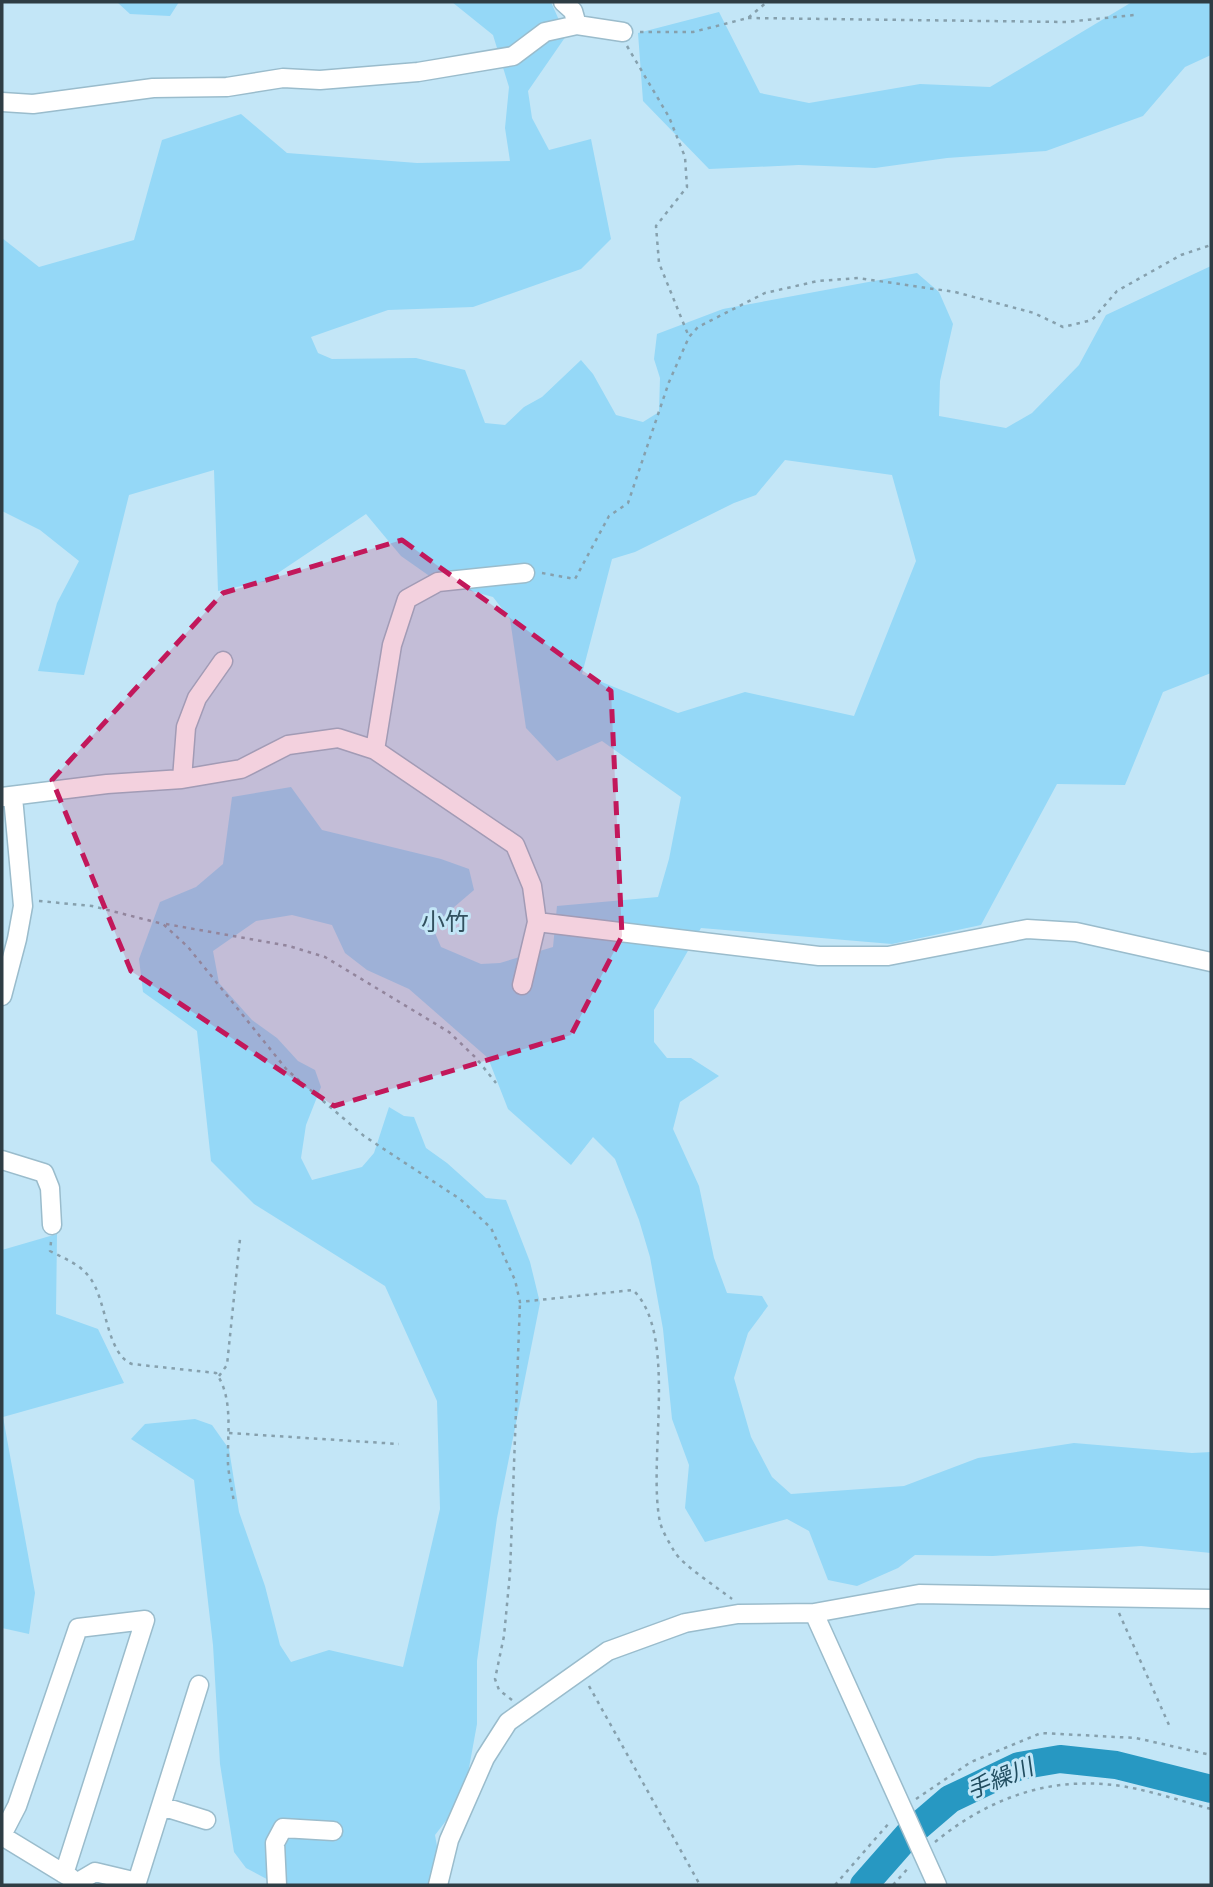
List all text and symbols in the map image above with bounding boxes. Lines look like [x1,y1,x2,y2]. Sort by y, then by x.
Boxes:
district label: 小竹 [421,906,469,938]
water label: 手繰川 [962,1751,1041,1806]

